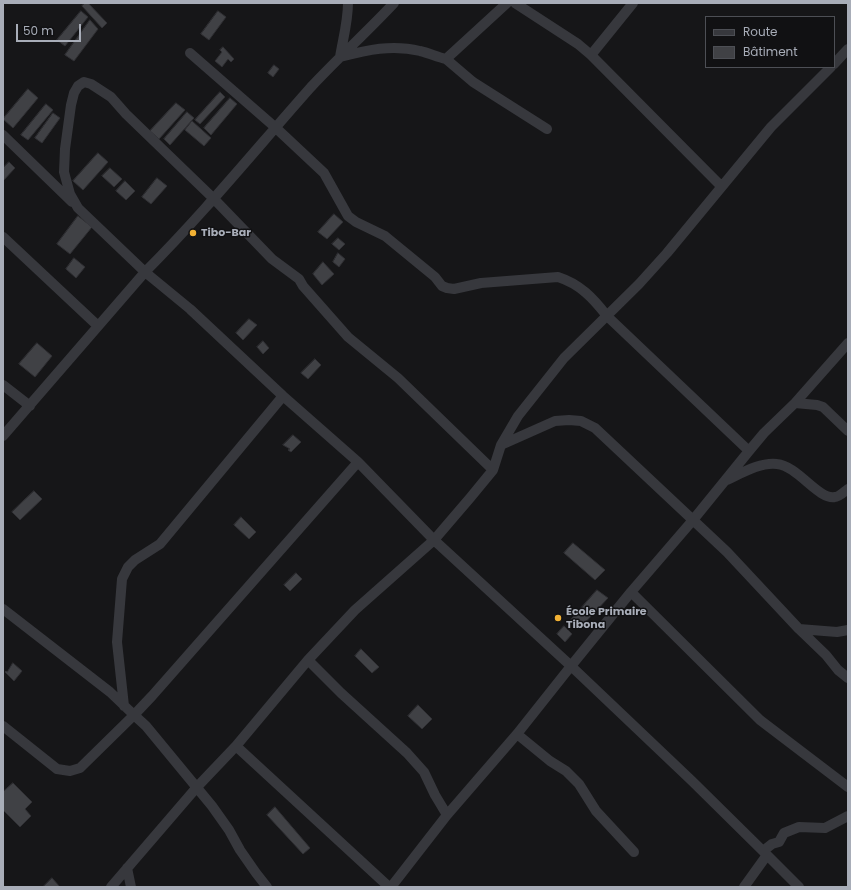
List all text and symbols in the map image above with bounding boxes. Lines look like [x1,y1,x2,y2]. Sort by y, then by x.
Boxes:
scale bar [18,16,83,42]
legend [705,16,835,68]
text: 50 m [23,22,54,39]
text: Route [743,23,777,40]
text: Bâtiment [743,43,798,60]
place label: Tibo-Bar [201,226,251,240]
marker: Tibo-Bar [188,228,198,238]
place label: École Primaire Tibona [566,605,647,631]
marker: École Primaire Tibona [553,613,563,623]

